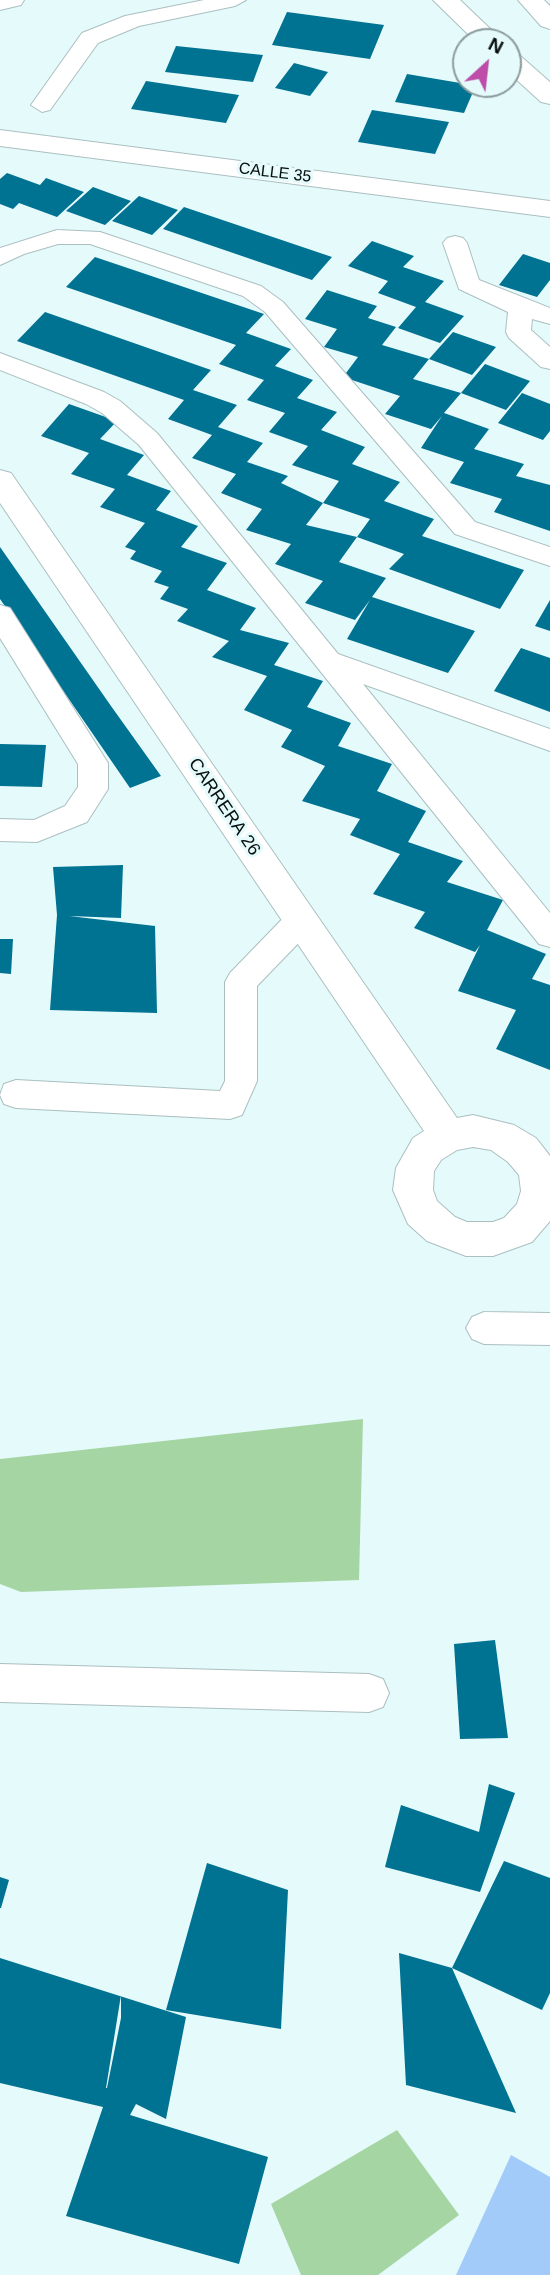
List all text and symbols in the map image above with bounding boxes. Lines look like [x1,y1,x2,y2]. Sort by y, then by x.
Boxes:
north arrow [452,28,522,98]
text: N [485,33,507,58]
street label: CALLE 35 [238,159,312,187]
street label: CARRERA 26 [183,754,265,860]

